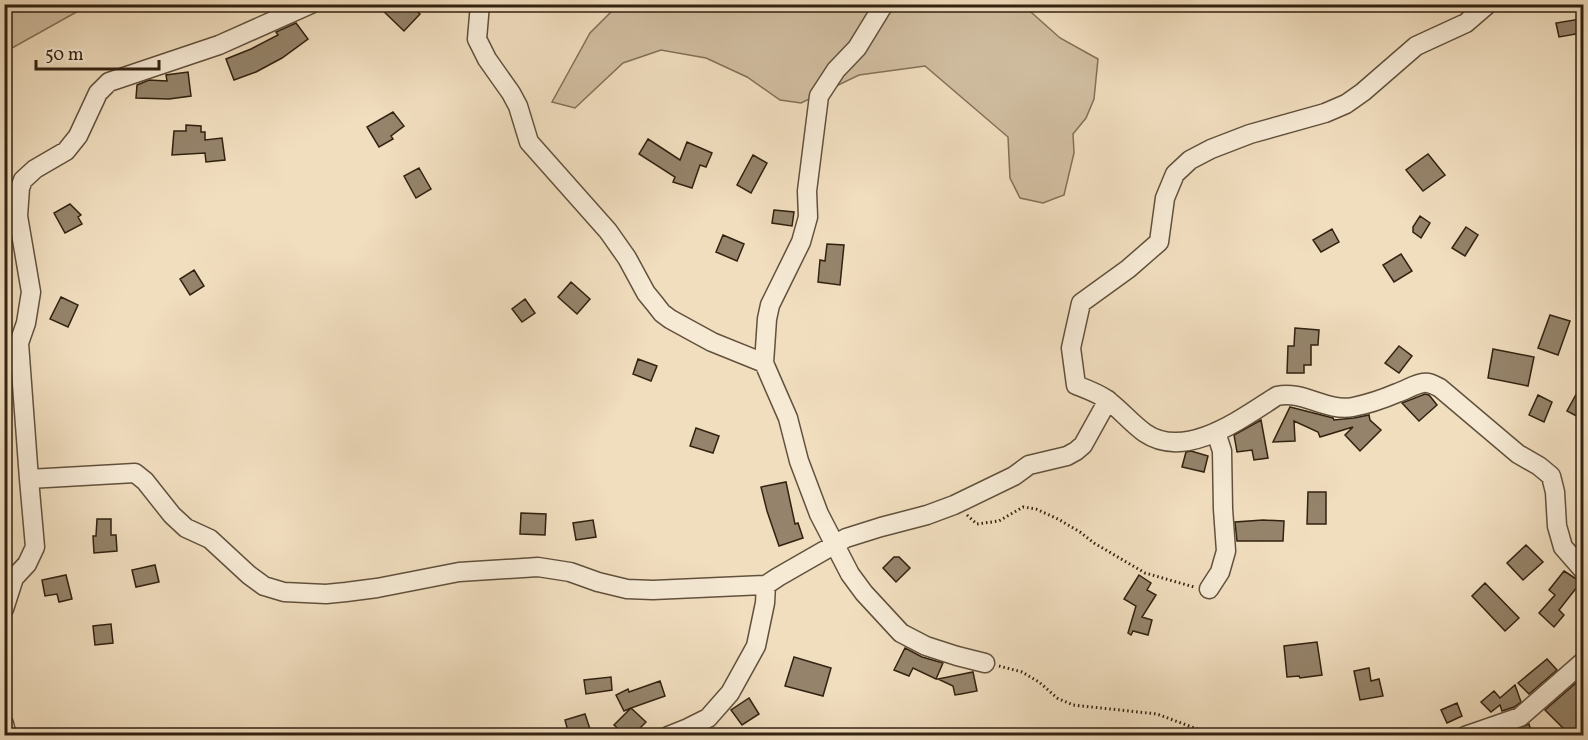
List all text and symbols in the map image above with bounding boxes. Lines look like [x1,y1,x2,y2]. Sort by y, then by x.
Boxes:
scale bar [36,33,159,71]
text: 50 m [45,43,84,68]

